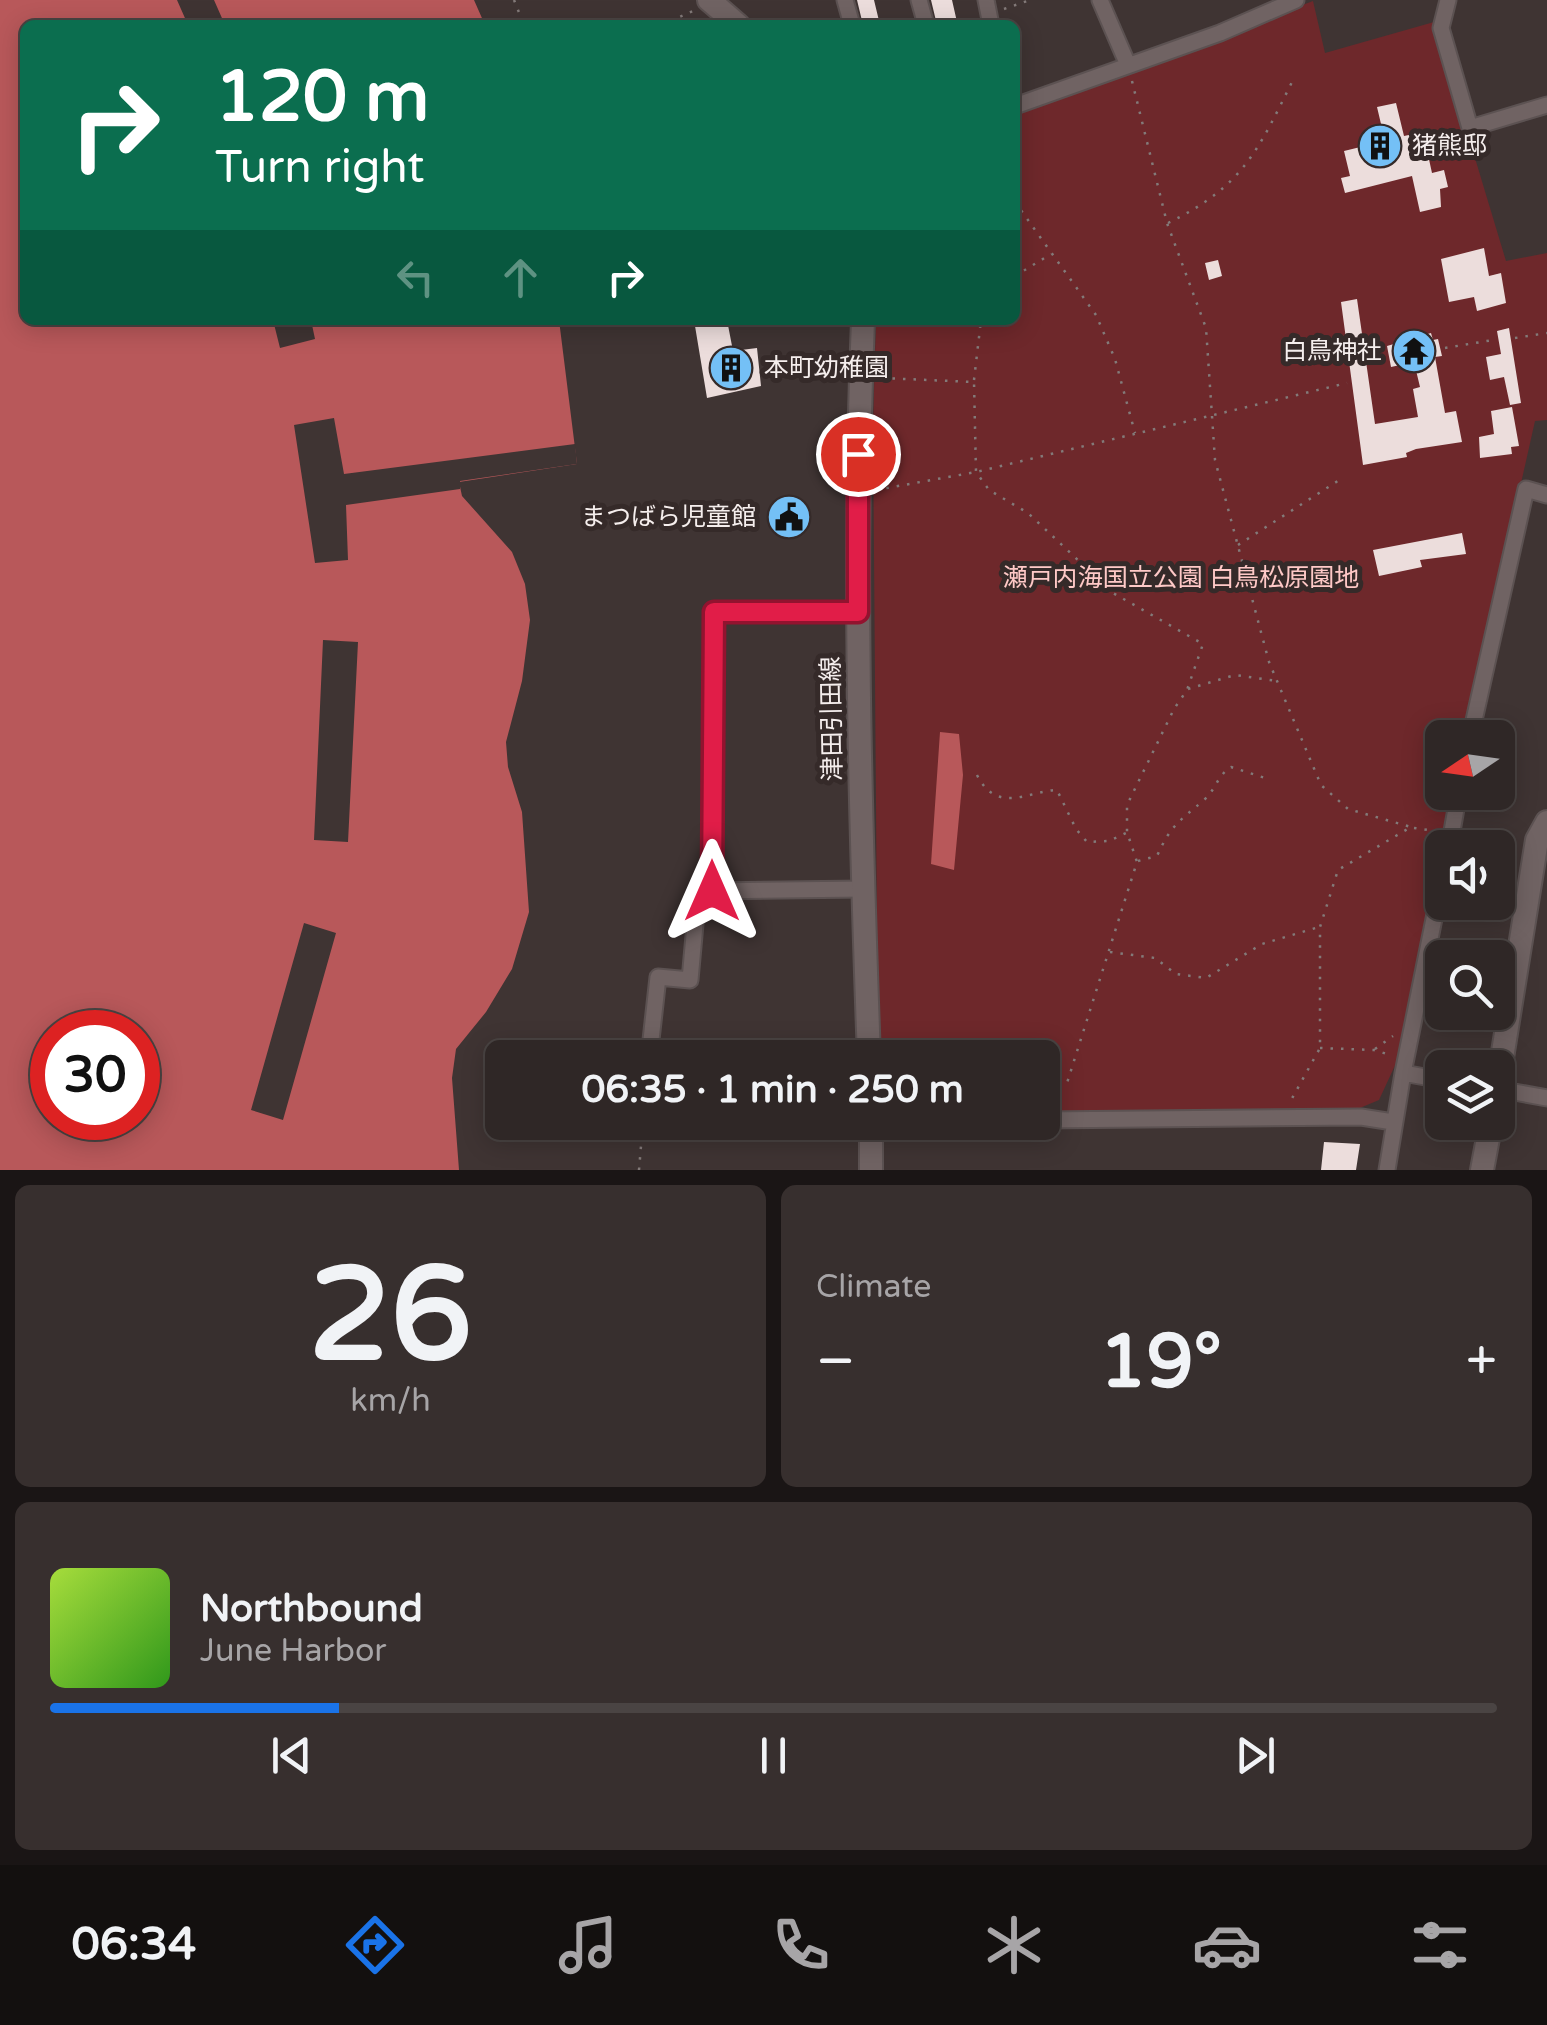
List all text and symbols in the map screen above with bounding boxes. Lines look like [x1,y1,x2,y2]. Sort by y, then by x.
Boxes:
text: 120 m [215,56,429,140]
icon: right [50,60,180,190]
building icon: 猪熊邸 [1357,123,1403,169]
place label: 猪熊邸 [1412,131,1487,161]
text: Turn right [215,141,424,195]
icon: left [388,250,443,305]
icon: ahead [493,250,548,305]
icon: right [598,250,653,305]
temple icon: 白鳥神社 [1391,328,1437,374]
place label: 白鳥神社 [1282,336,1382,366]
building icon: 本町幼稚園 [708,345,754,391]
place label: 本町幼稚園 [764,353,889,383]
pin [816,412,901,497]
icon: arrive [831,427,886,482]
public building icon: まつばら児童館 [766,494,812,540]
place label: まつばら児童館 [581,502,756,532]
park label: 瀬戸内海国立公園 白鳥松原園地 [1003,563,1359,593]
street label: 津田引田線 [816,656,848,782]
north arrow [1425,720,1515,810]
map controls [1425,720,1515,1140]
button: sound [1425,830,1515,920]
position arrow [660,839,764,943]
button: search [1425,940,1515,1030]
speed limit sign: 30 [30,1010,160,1140]
button: layers [1425,1050,1515,1140]
text: 06:35 · 1 min · 250 m [581,1067,964,1113]
text: 26 [309,1239,472,1395]
text: Climate [816,1268,931,1306]
text: 19° [1099,1317,1222,1407]
text: − [816,1329,855,1395]
text: + [1466,1329,1497,1395]
text: km/h [350,1382,431,1420]
text: Northbound [200,1586,423,1632]
text: June Harbor [200,1632,387,1670]
icon: previous [264,1728,319,1783]
icon: pause [746,1728,801,1783]
icon: next [1228,1728,1283,1783]
icon: directions [340,1910,410,1980]
icon: music [553,1910,623,1980]
icon: phone [766,1910,836,1980]
icon: climate [979,1910,1049,1980]
icon: car [1192,1910,1262,1980]
icon: filters [1405,1910,1475,1980]
text: 06:34 [72,1918,196,1972]

